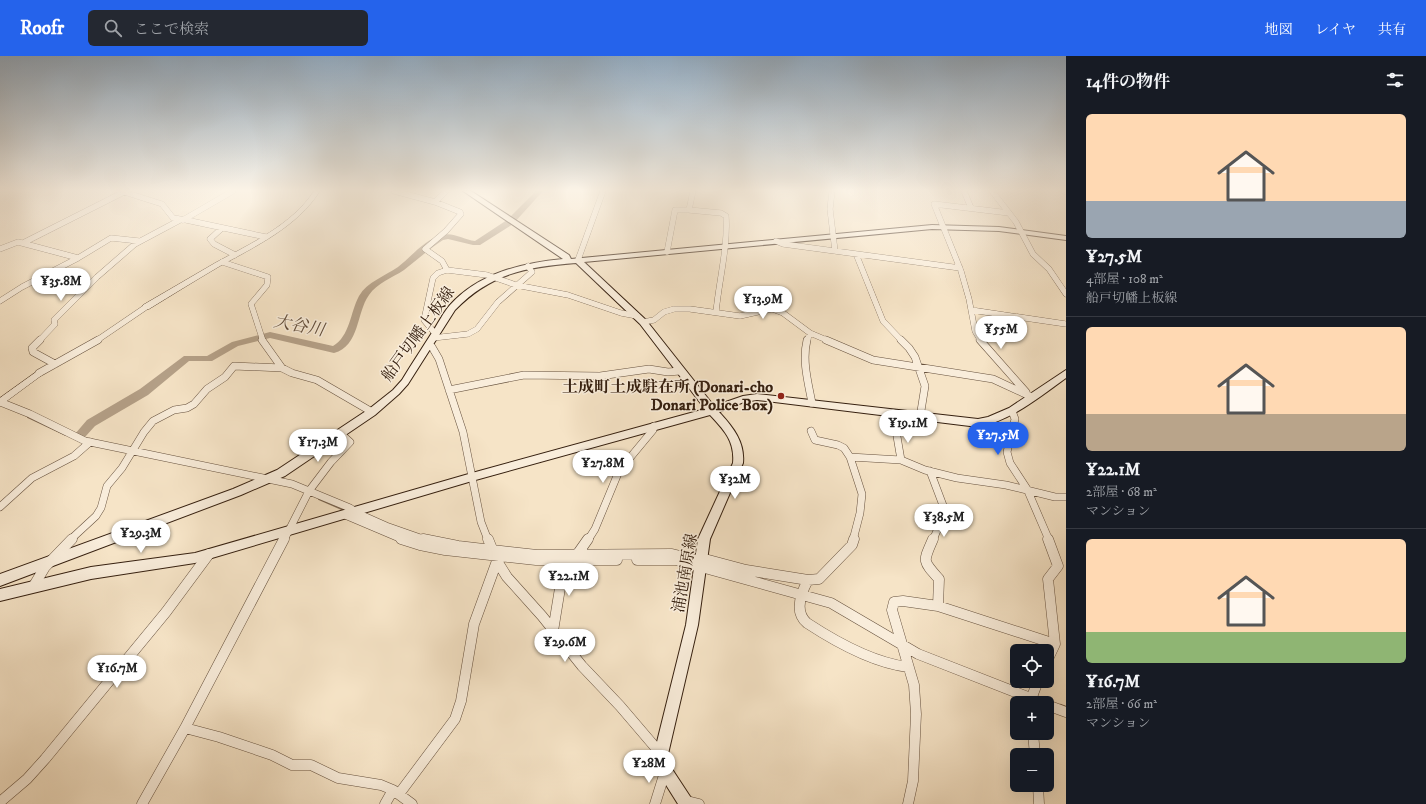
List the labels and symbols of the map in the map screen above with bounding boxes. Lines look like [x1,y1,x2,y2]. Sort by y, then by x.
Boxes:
pin: ¥35.8M [28,268,94,302]
street label: 船戸切幡上板線 [377,283,459,385]
pin: ¥13.9M [730,286,796,320]
water label: 大谷川 [272,310,328,342]
pin: ¥55M [977,316,1025,350]
place label: 土成町土成駐在所 (Donari-cho Donari Police Box) [562,377,773,415]
marker: 土成町土成駐在所 (Donari-cho Donari Police Box) [776,391,786,401]
pin: ¥19.1M [875,410,941,444]
pin: ¥27.5M [965,422,1031,456]
pin: ¥17.3M [285,429,351,463]
pin: ¥27.8M [570,450,636,484]
pin: ¥32M [711,466,759,500]
pin: ¥38.5M [911,504,977,538]
pin: ¥29.3M [108,520,174,554]
street label: 浦池南原線 [668,532,702,614]
pin: ¥22.1M [536,563,602,597]
pin: ¥29.6M [532,629,598,663]
pin: ¥16.7M [84,655,150,689]
pin: ¥28M [625,750,673,784]

